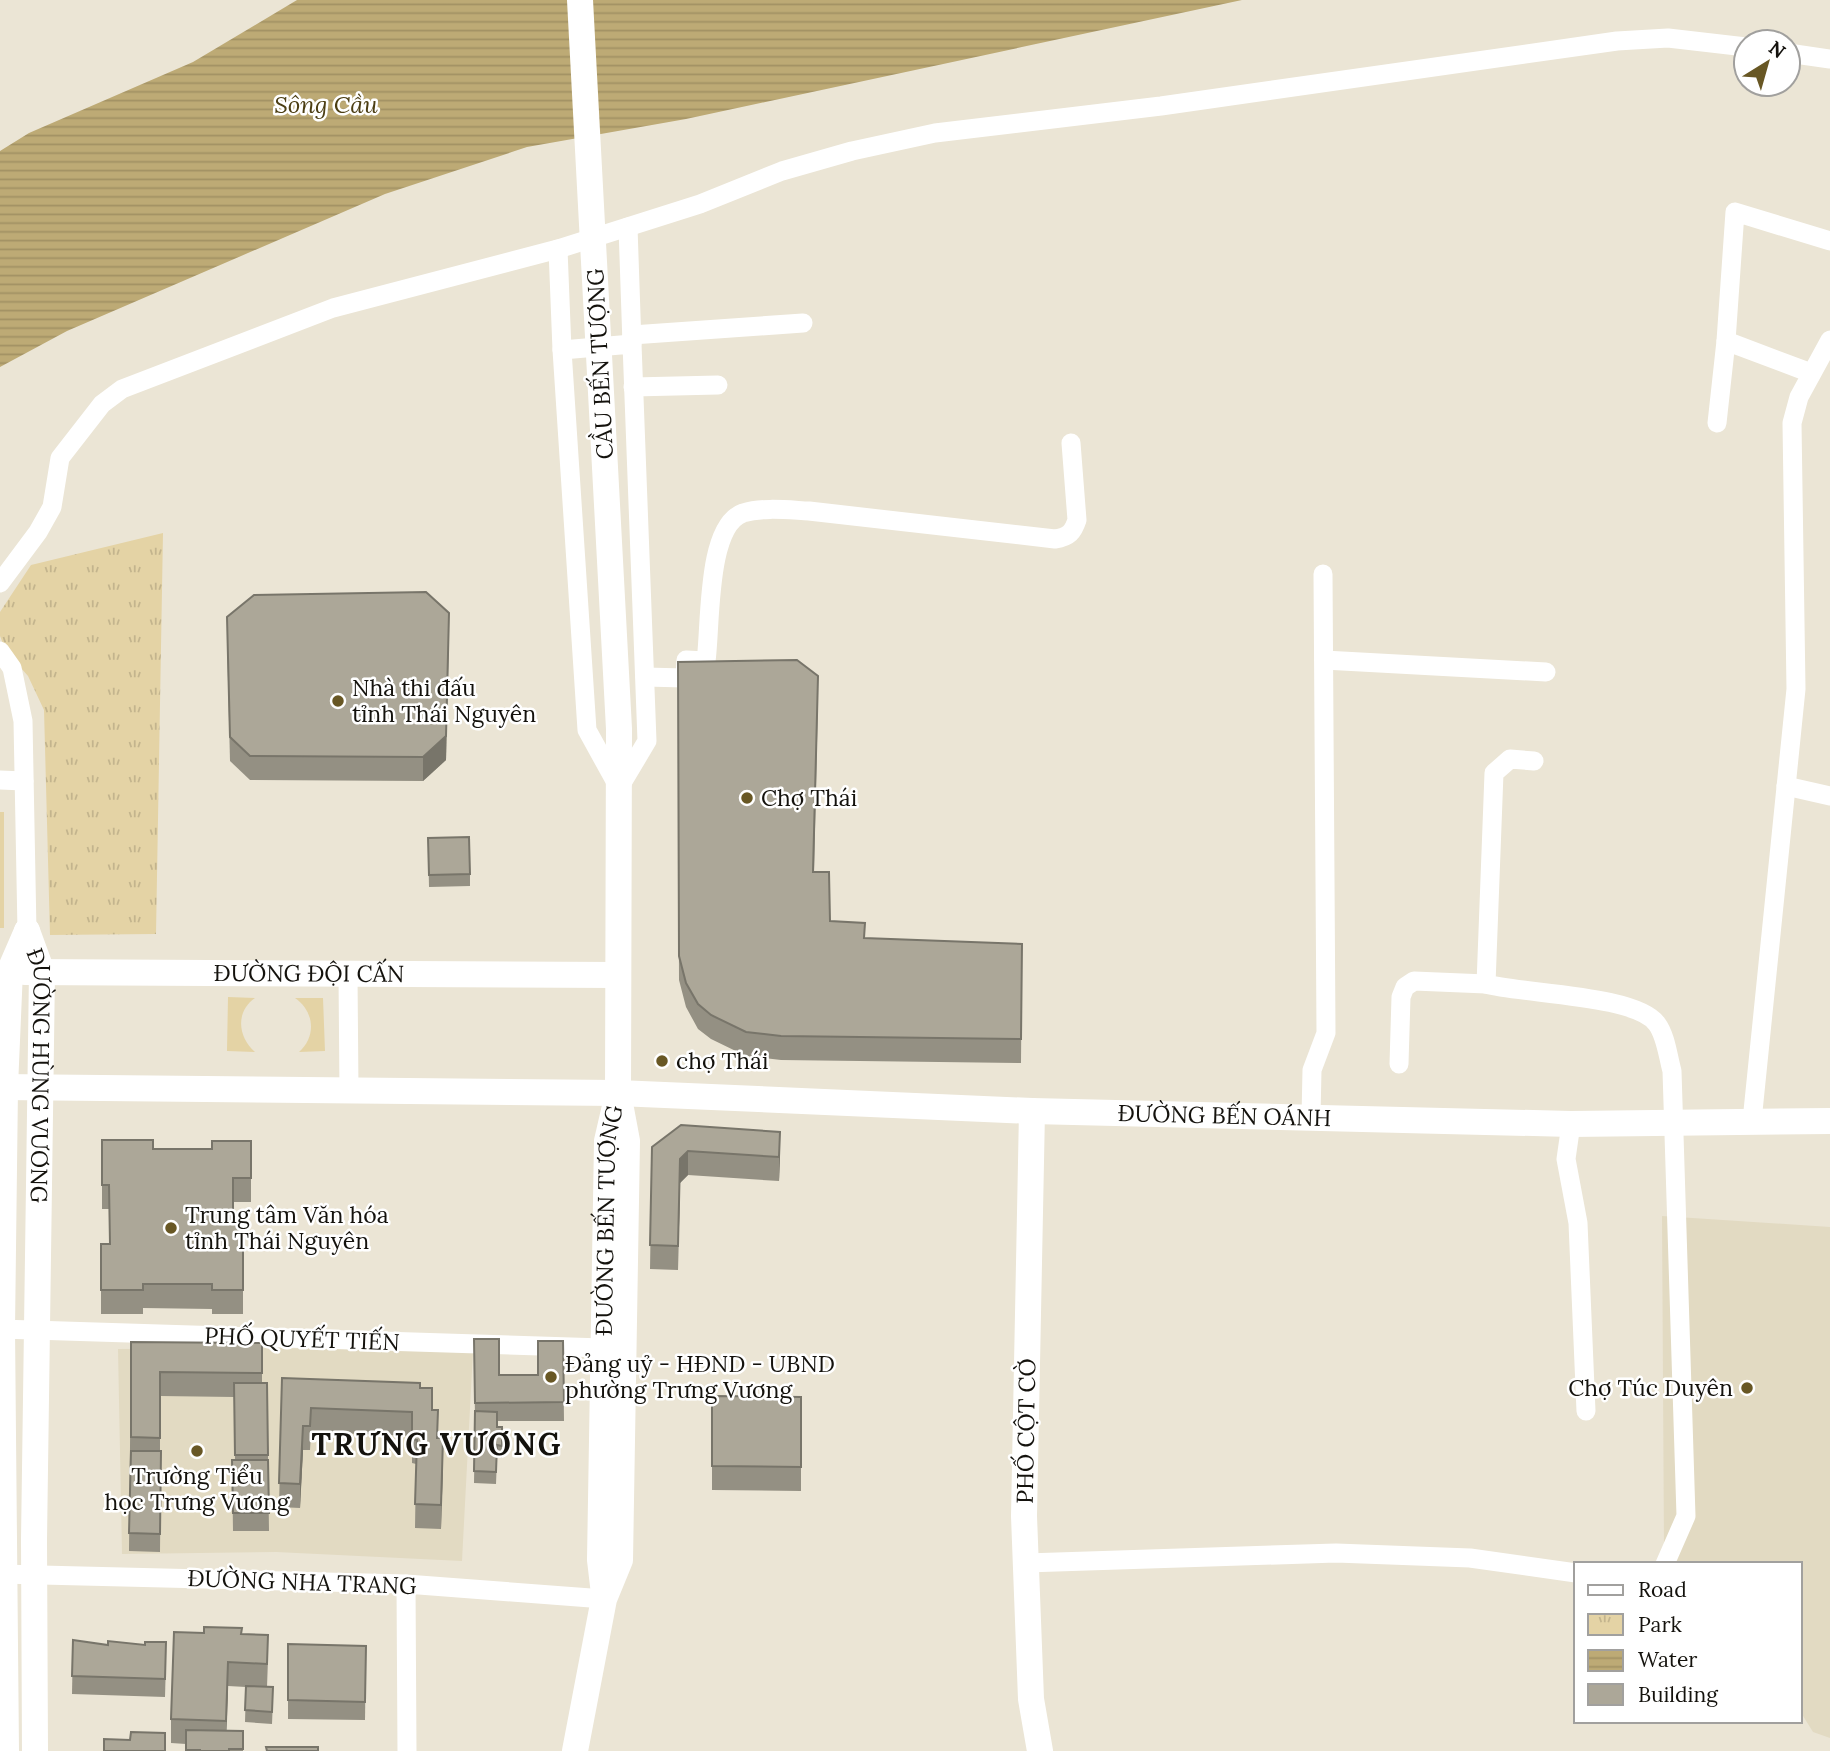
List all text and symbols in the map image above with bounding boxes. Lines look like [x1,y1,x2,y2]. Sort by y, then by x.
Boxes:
north arrow [1732,28,1802,98]
text: N [1764,35,1791,64]
water label: Sông Cầu [274,89,378,120]
street label: CẦU BẾN TƯỢNG [579,267,619,460]
place label: Nhà thi đấu tỉnh Thái Nguyên [352,673,536,728]
marker: Nhà thi đấu tỉnh Thái Nguyên [330,693,346,709]
place label: Chợ Thái [761,783,857,812]
marker: Chợ Thái [739,790,755,806]
street label: ĐƯỜNG HÙNG VƯƠNG [20,944,57,1204]
street label: ĐƯỜNG ĐỘI CẤN [213,958,405,988]
place label: chợ Thái [676,1046,768,1075]
marker: chợ Thái [654,1053,670,1069]
street label: ĐƯỜNG BẾN OÁNH [1117,1098,1332,1132]
street label: ĐƯỜNG BẾN TƯỢNG [589,1102,629,1336]
place label: Trung tâm Văn hóa tỉnh Thái Nguyên [185,1200,389,1255]
marker: Trung tâm Văn hóa tỉnh Thái Nguyên [163,1220,179,1236]
street label: PHỐ QUYẾT TIẾN [204,1320,400,1356]
place label: Đảng uỷ - HĐND - UBND phường Trưng Vương [565,1349,835,1404]
street label: PHỐ CỘT CỜ [1010,1358,1041,1504]
marker: Đảng uỷ - HĐND - UBND phường Trưng Vương [543,1369,559,1385]
place label: Chợ Túc Duyên [1568,1373,1733,1402]
marker: Chợ Túc Duyên [1739,1380,1755,1396]
district label: TRƯNG VƯƠNG [312,1425,562,1463]
marker: Trường Tiểu học Trưng Vương [189,1443,205,1459]
place label: Trường Tiểu học Trưng Vương [104,1461,291,1516]
legend [1574,1562,1802,1723]
street label: ĐƯỜNG NHA TRANG [187,1563,418,1600]
text: Road [1638,1576,1687,1603]
text: Park [1638,1611,1682,1638]
text: Water [1638,1646,1697,1673]
text: Building [1638,1681,1718,1708]

